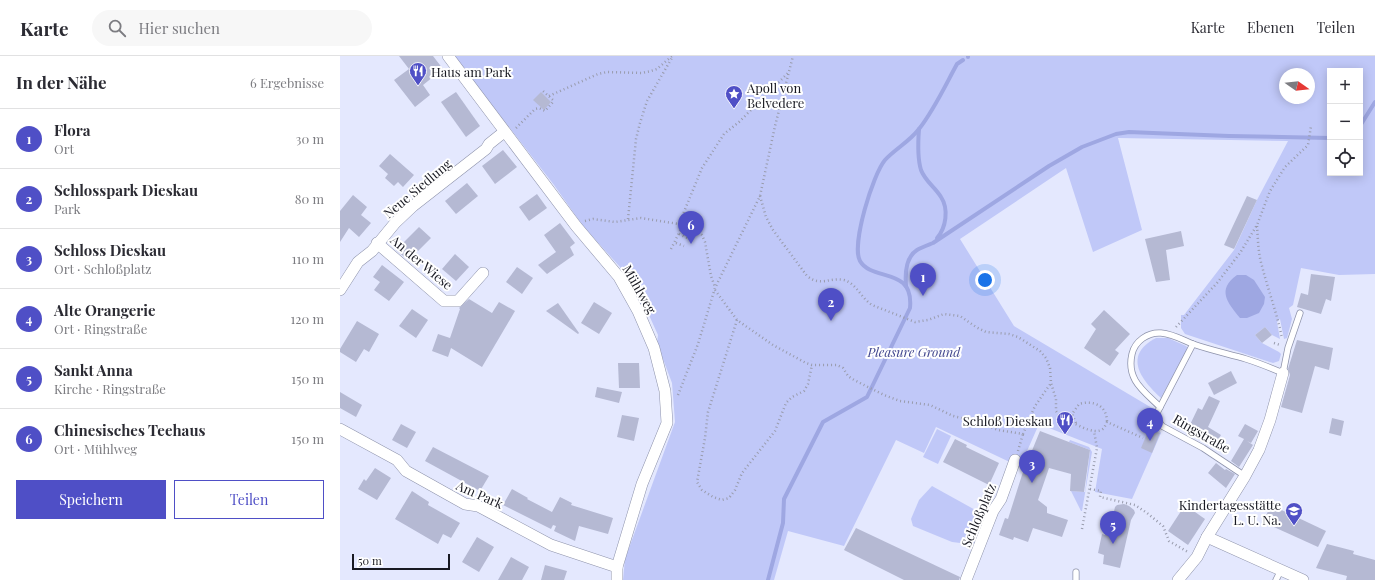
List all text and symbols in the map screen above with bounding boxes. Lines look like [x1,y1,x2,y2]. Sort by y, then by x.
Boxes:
search box [92,10,372,46]
text: Karte [20,15,68,41]
icon: search [106,17,128,39]
text: Hier suchen [138,18,220,38]
text: Karte [1191,18,1225,37]
text: Ebenen [1247,18,1294,37]
text: Teilen [1316,18,1355,37]
restaurant icon: Haus am Park [408,61,428,86]
place label: Haus am Park [431,63,513,80]
north arrow [1279,68,1315,104]
map controls [1327,68,1363,176]
button: + [1327,68,1363,104]
text: In der Nähe [16,71,107,93]
text: 6 Ergebnisse [250,74,324,91]
place label: Apoll von Belvedere [746,79,805,111]
place icon: Apoll von Belvedere [724,84,744,109]
button: − [1327,104,1363,140]
text: Flora [54,120,91,140]
text: 1 [27,130,31,147]
text: 30 m [296,130,324,147]
text: Ort [54,140,74,157]
button: locate [1327,140,1363,176]
street label: Neue Siedlung [380,155,455,221]
text: Schlosspark Dieskau [54,180,198,200]
text: 2 [26,190,32,207]
text: 80 m [295,190,324,207]
text: Park [54,200,81,217]
pin: 6 [678,211,704,244]
street label: An der Wiese [387,230,457,293]
text: Schloss Dieskau [54,240,166,260]
text: 3 [26,250,32,267]
text: 110 m [292,250,324,267]
text: Ort · Schloßplatz [54,260,152,277]
street label: Mühlweg [619,262,661,317]
pin: 1 [910,263,936,296]
your location [975,270,995,290]
pin: 2 [818,288,844,321]
text: Alte Orangerie [54,300,156,320]
text: 4 [26,310,32,327]
text: 120 m [290,310,324,327]
text: Ort · Ringstraße [54,320,147,337]
park label: Pleasure Ground [867,343,961,360]
text: Sankt Anna [54,360,133,380]
text: 5 [26,370,32,387]
text: 150 m [291,370,324,387]
text: Kirche · Ringstraße [54,380,166,397]
pin: 4 [1137,408,1163,441]
restaurant icon: Schloß Dieskau [1055,410,1075,435]
street label: Ringstraße [1170,410,1234,456]
place label: Schloß Dieskau [963,412,1052,429]
text: Chinesisches Teehaus [54,420,205,440]
text: 6 [25,430,33,447]
text: 150 m [291,430,324,447]
text: Ort · Mühlweg [54,440,137,457]
pin: 3 [1019,450,1045,483]
street label: Am Park [453,476,507,512]
button: Speichern [16,480,166,519]
button: Teilen [174,480,324,519]
street label: Schloßplatz [957,480,999,550]
place label: Kindertagesstätte L. U. Na. [1179,496,1281,528]
school or university icon: Kindertagesstätte L. U. Na. [1284,501,1304,526]
pin: 5 [1100,511,1126,544]
scale bar [352,552,450,571]
text: 50 m [358,553,382,568]

